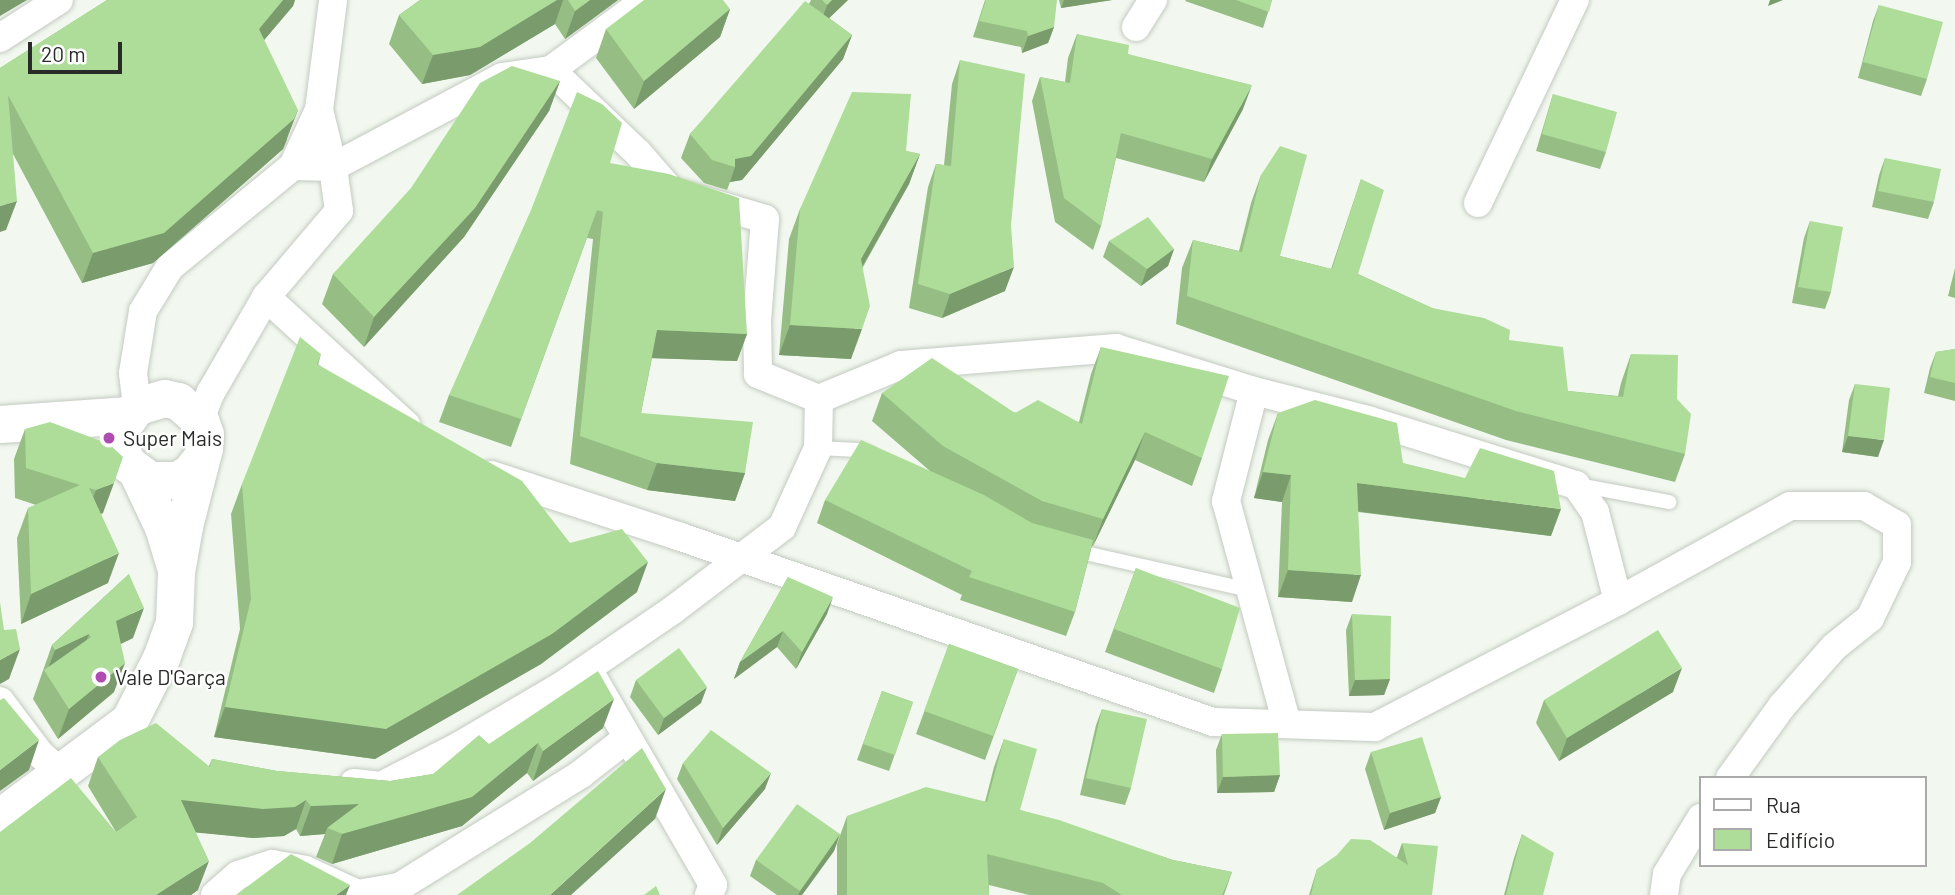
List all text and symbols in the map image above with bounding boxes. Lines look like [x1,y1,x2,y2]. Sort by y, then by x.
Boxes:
scale bar [32,28,126,72]
text: 20 m [41,41,86,66]
place label: Super Mais [123,425,222,451]
marker: Super Mais [101,430,117,446]
place label: Vale D'Garça [115,664,226,690]
marker: Vale D'Garça [93,669,109,685]
legend [1700,776,1927,867]
text: Rua [1766,792,1801,817]
text: Edifício [1766,827,1835,852]

